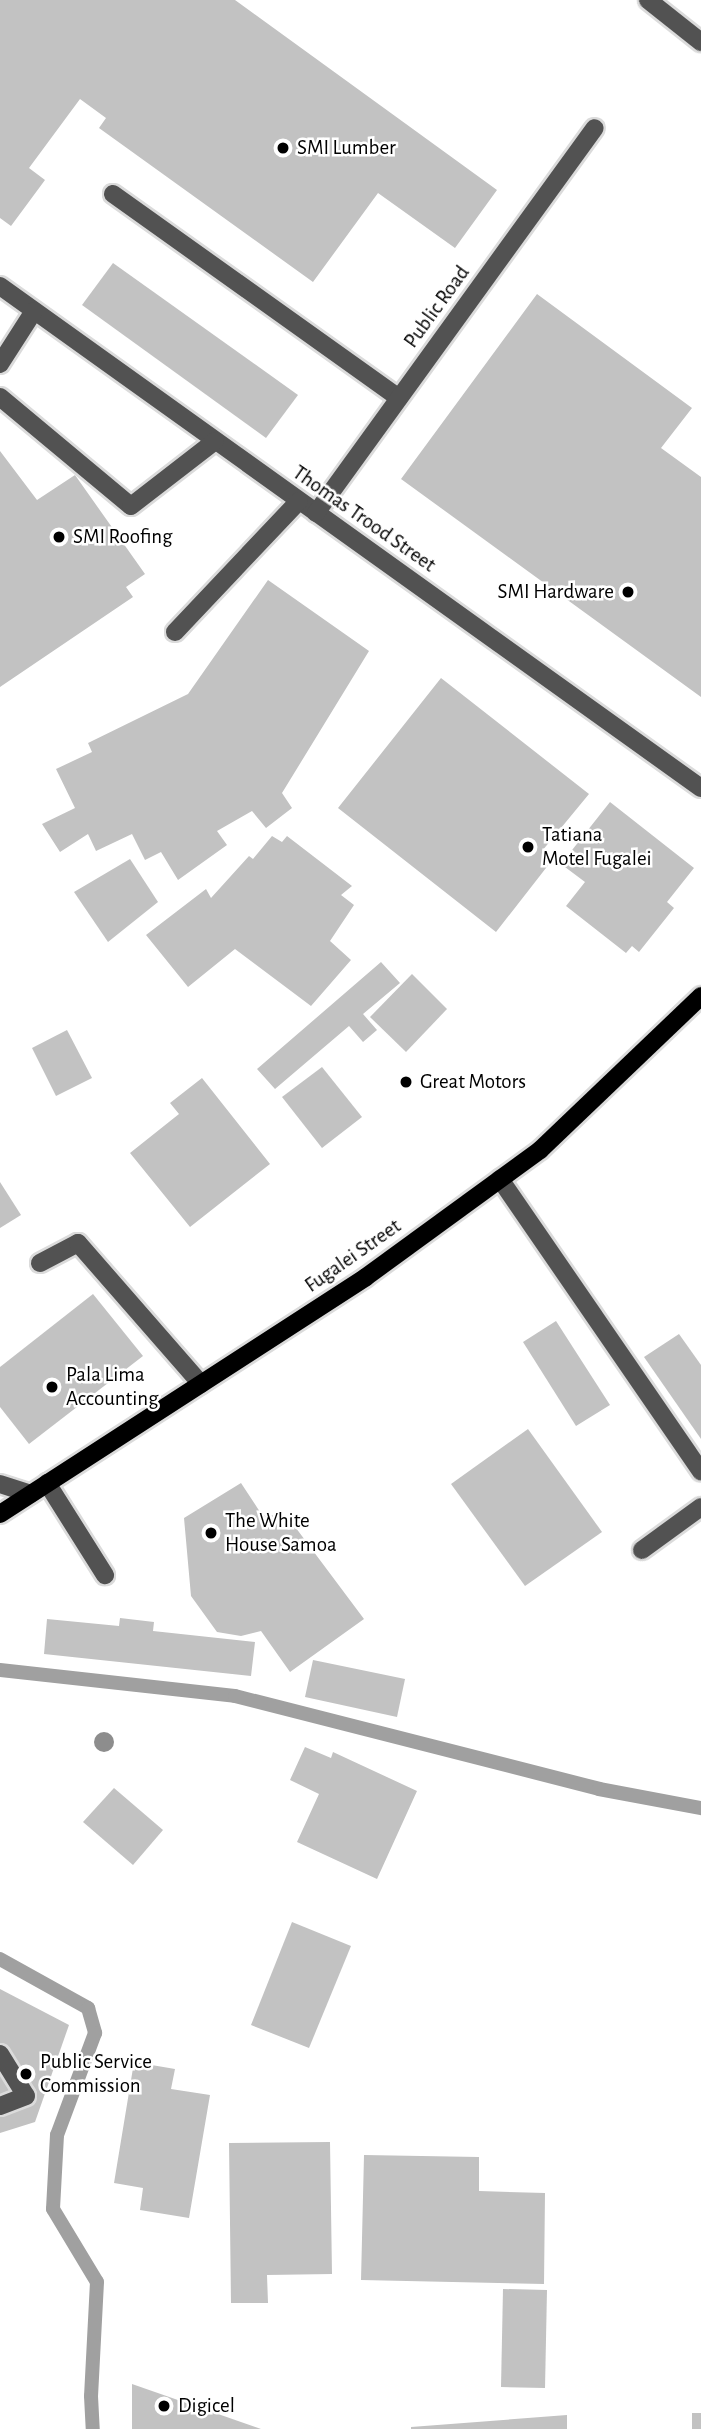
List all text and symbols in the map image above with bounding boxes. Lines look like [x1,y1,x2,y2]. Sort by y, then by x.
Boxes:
place label: SMI Lumber [297,135,396,161]
marker: SMI Lumber [275,140,291,156]
street label: Public Road [399,261,475,353]
street label: Thomas Trood Street [288,460,440,578]
place label: SMI Roofing [73,524,172,550]
marker: SMI Roofing [51,529,67,545]
place label: SMI Hardware [498,579,614,605]
marker: SMI Hardware [620,584,636,600]
place label: Tatiana Motel Fugalei [542,822,652,872]
marker: Tatiana Motel Fugalei [520,839,536,855]
place label: Great Motors [420,1069,526,1095]
marker: Great Motors [398,1074,414,1090]
street label: Fugalei Street [300,1214,406,1298]
place label: Pala Lima Accounting [66,1362,158,1412]
marker: Pala Lima Accounting [44,1379,60,1395]
place label: The White House Samoa [225,1508,337,1558]
marker: The White House Samoa [203,1525,219,1541]
place label: Public Service Commission [40,2049,152,2099]
marker: Public Service Commission [18,2066,34,2082]
place label: Digicel [178,2393,235,2419]
marker: Digicel [156,2398,172,2414]

